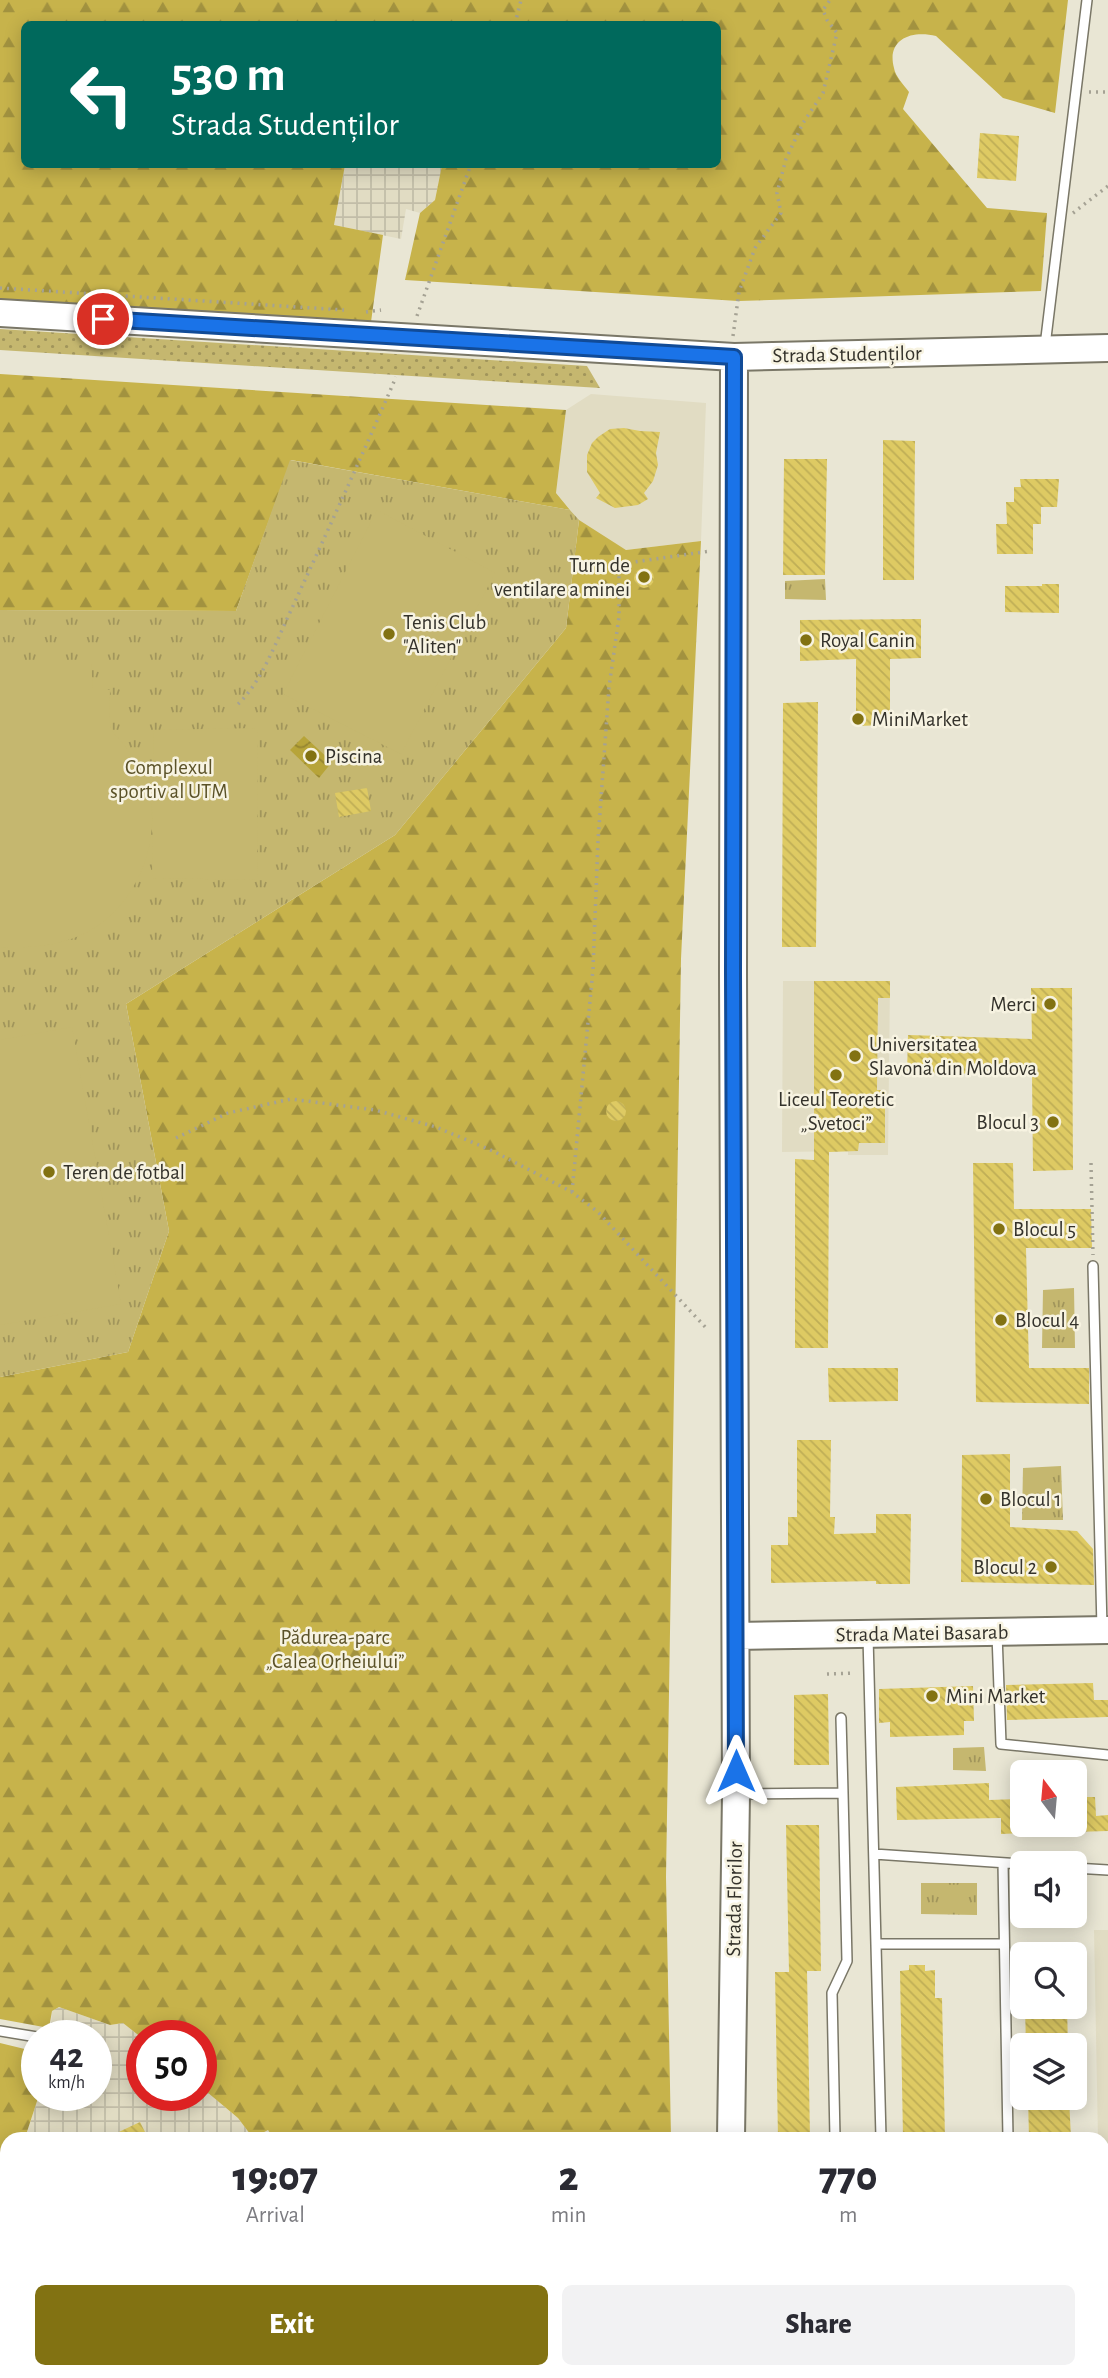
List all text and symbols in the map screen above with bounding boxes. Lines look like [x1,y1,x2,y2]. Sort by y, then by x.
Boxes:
icon: left [56,49,147,140]
text: 530 m [171,51,286,100]
text: Strada Studenților [171,109,399,141]
pin [73,289,133,349]
icon: arrive [84,300,122,338]
street label: Strada Studenților [772,343,922,368]
place label: Turn de ventilare a minei [494,555,630,600]
marker: Turn de ventilare a minei [636,569,652,585]
place label: Tenis Club "Aliten" [403,612,486,657]
marker: Tenis Club "Aliten" [381,626,397,642]
place label: Royal Canin [820,630,915,651]
marker: Royal Canin [798,632,814,648]
place label: MiniMarket [872,709,968,730]
marker: MiniMarket [850,711,866,727]
place label: Piscina [325,746,383,767]
marker: Piscina [303,748,319,764]
park label: Complexul sportiv al UTM [110,757,228,802]
place label: Merci [990,994,1036,1015]
marker: Merci [1042,996,1058,1012]
place label: Universitatea Slavonă din Moldova [869,1034,1037,1079]
marker: Universitatea Slavonă din Moldova [847,1048,863,1064]
marker: Liceul Teoretic „Svetoci” [828,1067,844,1083]
place label: Liceul Teoretic „Svetoci” [778,1089,894,1134]
place label: Blocul 3 [976,1112,1039,1133]
marker: Blocul 3 [1045,1114,1061,1130]
place label: Teren de fotbal [63,1162,185,1183]
marker: Teren de fotbal [41,1164,57,1180]
place label: Blocul 5 [1013,1219,1076,1240]
marker: Blocul 5 [991,1221,1007,1237]
place label: Blocul 4 [1015,1310,1079,1331]
marker: Blocul 4 [993,1312,1009,1328]
place label: Blocul 1 [1000,1489,1061,1510]
marker: Blocul 1 [978,1491,994,1507]
place label: Blocul 2 [973,1557,1037,1578]
marker: Blocul 2 [1043,1559,1059,1575]
street label: Strada Matei Basarab [835,1621,1009,1646]
park label: Pădurea-parc „Calea Orheiului” [265,1627,405,1672]
place label: Mini Market [946,1686,1046,1707]
marker: Mini Market [924,1688,940,1704]
position arrow [699,1734,773,1808]
north arrow [1010,1760,1087,1838]
map controls [1010,1760,1087,2110]
street label: Strada Florilor [723,1841,746,1957]
button: sound [1010,1851,1087,1928]
button: search [1010,1942,1087,2019]
speed limit sign: 50 [126,2020,217,2111]
button: layers [1010,2033,1087,2110]
text: 42 [49,2039,84,2074]
text: km/h [48,2074,85,2092]
text: 19:07 [232,2156,318,2198]
text: 2 [558,2156,579,2198]
text: 770 [819,2156,878,2198]
text: Arrival [246,2204,305,2227]
text: min [551,2204,586,2227]
text: m [839,2204,857,2227]
button: Exit [35,2285,548,2365]
button: Share [562,2285,1075,2365]

